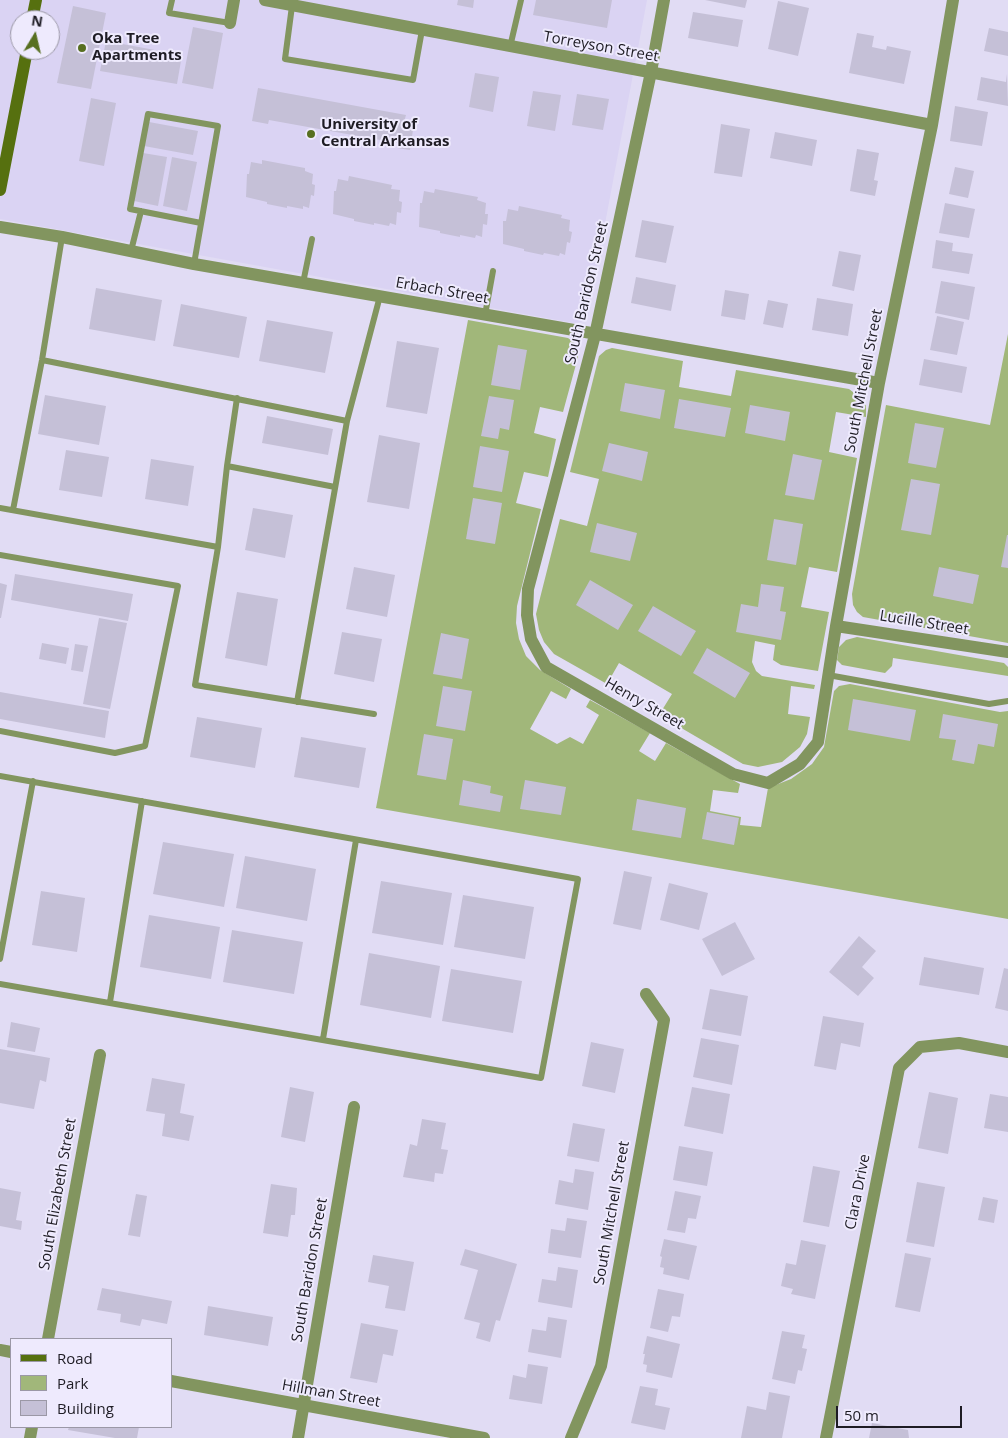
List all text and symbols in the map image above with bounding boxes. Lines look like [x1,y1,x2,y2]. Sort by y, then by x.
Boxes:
north arrow [10,10,60,60]
text: N [30,10,44,31]
street label: Torreyson Street [542,28,660,66]
place label: Oka Tree Apartments [92,30,182,65]
marker: Oka Tree Apartments [76,42,88,54]
place label: University of Central Arkansas [321,116,449,151]
marker: University of Central Arkansas [305,128,317,140]
street label: South Baridon Street [562,220,612,366]
street label: Erbach Street [394,274,490,308]
street label: South Mitchell Street [841,308,887,454]
street label: Lucille Street [878,607,970,639]
street label: Henry Street [601,674,687,734]
street label: South Elizabeth Street [36,1117,80,1271]
street label: South Mitchell Street [590,1140,634,1286]
street label: Clara Drive [842,1153,874,1231]
street label: South Baridon Street [288,1197,332,1343]
legend [10,1338,172,1428]
text: Road [57,1348,93,1368]
text: Park [57,1373,88,1393]
street label: Hillman Street [280,1376,382,1412]
scale bar [838,1396,964,1428]
text: Building [57,1398,114,1418]
text: 50 m [844,1405,879,1425]

